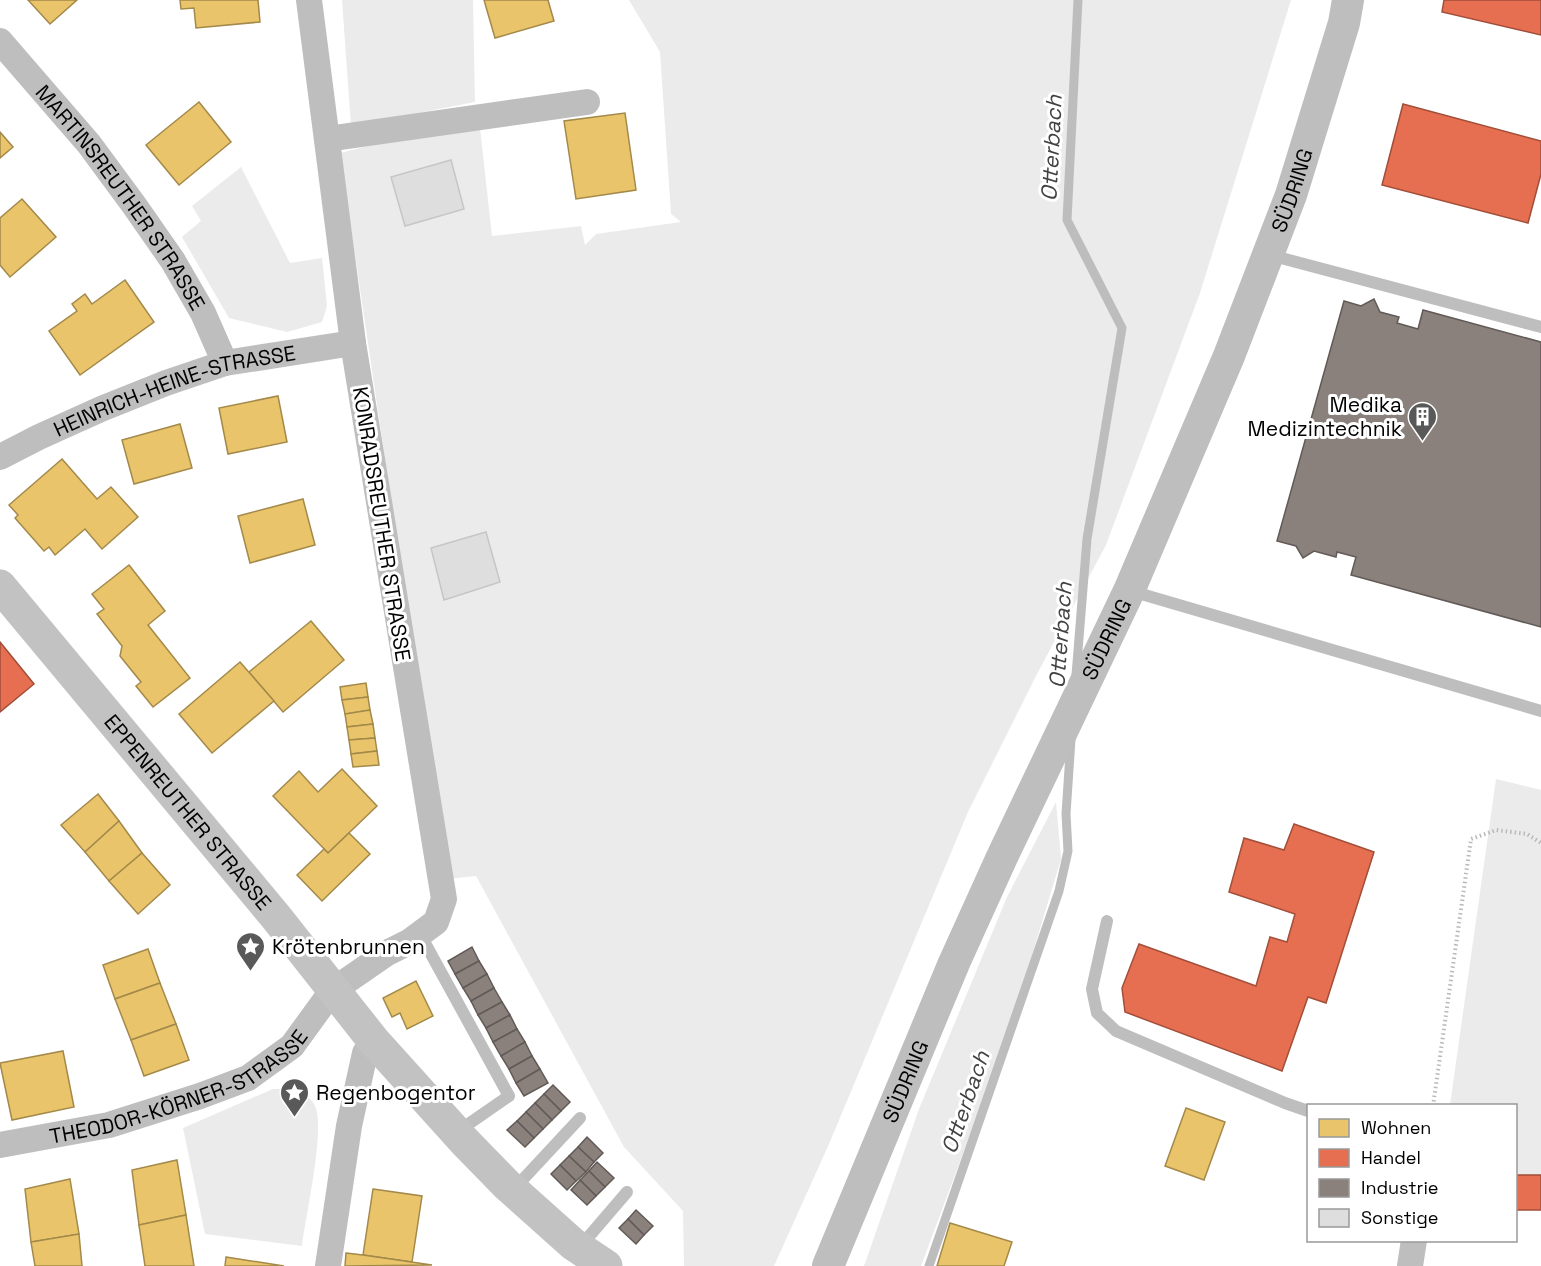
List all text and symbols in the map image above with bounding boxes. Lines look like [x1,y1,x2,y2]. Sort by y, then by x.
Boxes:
street label: MARTINSREUTHER STRASSE [30,79,212,315]
water label: Otterbach [1034,94,1068,202]
street label: SÜDRING [1264,145,1318,236]
street label: HEINRICH-HEINE-STRASSE [49,339,297,442]
street label: KONRADSREUTHER STRASSE [347,385,417,663]
place label: Medika Medizintechnik [1248,391,1402,442]
building icon: Medika Medizintechnik [1407,400,1439,442]
water label: Otterbach [1042,580,1078,689]
street label: SÜDRING [1075,594,1137,684]
street label: EPPENREUTHER STRASSE [99,708,278,915]
place icon: Krötenbrunnen [235,930,267,972]
place label: Krötenbrunnen [272,933,425,960]
street label: THEODOR-KÖRNER-STRASSE [47,1024,313,1149]
street label: SÜDRING [876,1036,934,1127]
water label: Otterbach [934,1047,996,1157]
place icon: Regenbogentor [279,1076,311,1118]
place label: Regenbogentor [316,1079,476,1106]
legend [1307,1104,1517,1242]
text: Wohnen [1361,1116,1431,1139]
text: Handel [1361,1146,1421,1169]
text: Industrie [1361,1176,1438,1199]
text: Sonstige [1361,1206,1438,1229]

